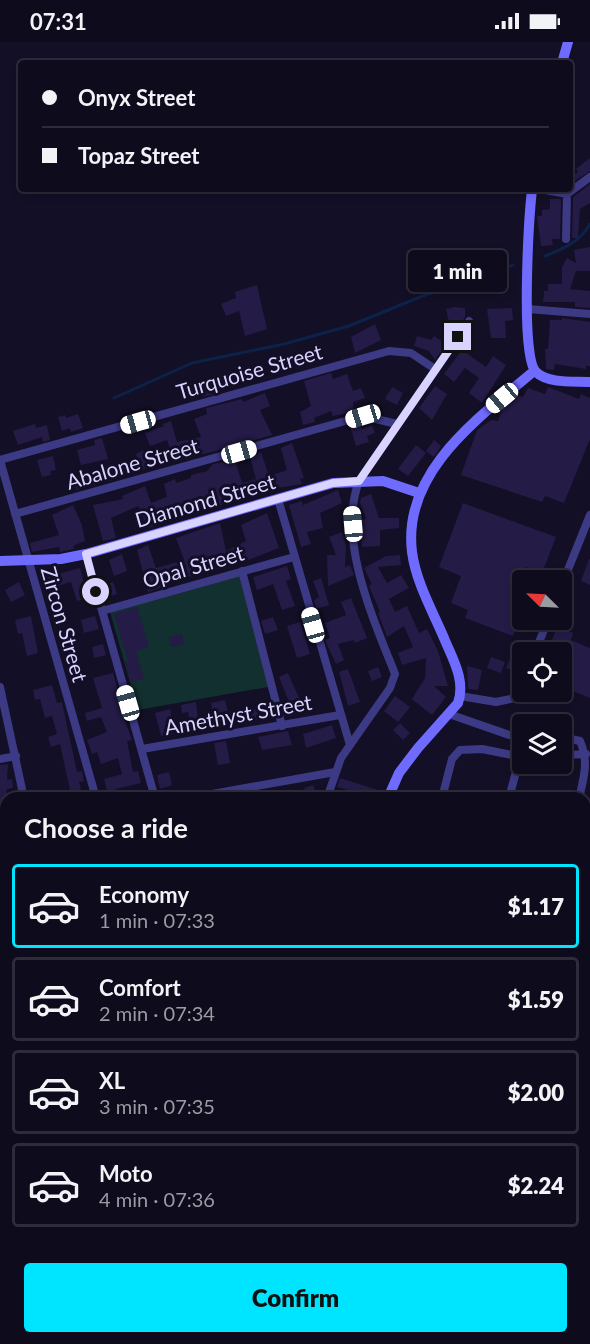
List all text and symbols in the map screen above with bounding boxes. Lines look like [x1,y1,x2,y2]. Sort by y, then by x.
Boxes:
text: 07:31 [30,8,87,35]
text: Onyx Street [78,84,195,111]
text: Topaz Street [78,142,200,169]
callout: 1 min [408,250,508,292]
text: 1 min [433,259,482,283]
route end [444,323,471,350]
street label: Turquoise Street [173,338,325,404]
car [482,380,522,416]
car [343,402,383,430]
car [118,408,158,436]
street label: Abalone Street [63,432,202,494]
car [219,438,259,466]
street label: Diamond Street [132,468,278,532]
car [342,505,364,543]
street label: Opal Street [139,539,247,592]
street label: Zircon Street [37,563,94,685]
north arrow [512,570,572,630]
map controls [512,570,572,774]
route start [82,578,109,605]
car [299,605,327,645]
button: locate [512,642,572,702]
car [114,683,142,723]
street label: Amethyst Street [162,689,314,739]
button: layers [512,714,572,774]
text: Choose a ride [24,811,188,844]
icon: car [27,879,81,933]
text: Economy [99,881,189,908]
text: $1.17 [508,893,564,920]
text: 1 min · 07:33 [99,908,215,932]
icon: car [27,972,81,1026]
text: Comfort [99,974,181,1001]
text: $1.59 [508,986,564,1013]
text: 2 min · 07:34 [99,1001,215,1025]
icon: car [27,1065,81,1119]
text: XL [99,1067,125,1094]
text: $2.00 [508,1079,564,1106]
text: 3 min · 07:35 [99,1094,215,1118]
icon: car [27,1158,81,1212]
text: Moto [99,1160,153,1187]
text: $2.24 [508,1172,564,1199]
text: 4 min · 07:36 [99,1187,215,1211]
button: Confirm [24,1263,567,1332]

